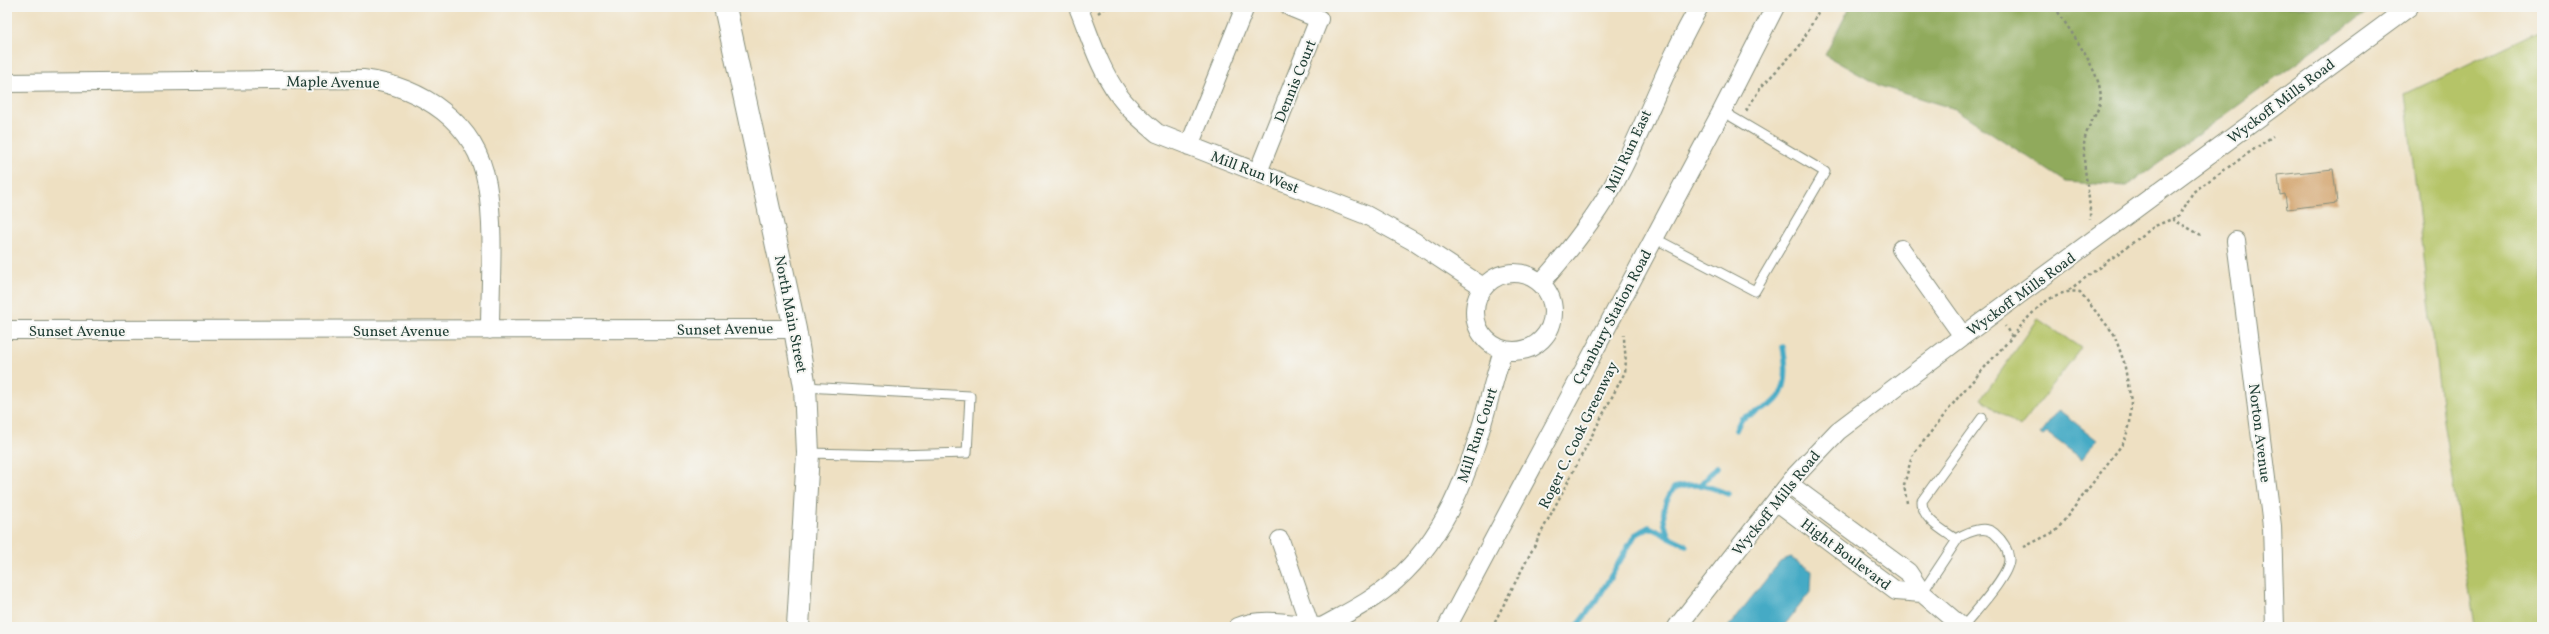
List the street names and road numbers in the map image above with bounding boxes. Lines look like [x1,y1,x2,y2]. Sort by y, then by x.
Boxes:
street label: Dennis Court [1270,37,1323,126]
street label: Wyckoff Mills Road [2224,55,2340,150]
street label: Maple Avenue [286,72,380,95]
street label: Mill Run East [1601,107,1658,197]
street label: Mill Run West [1207,147,1302,200]
street label: Cranbury Station Road [1569,246,1658,389]
street label: Wyckoff Mills Road [1963,249,2081,342]
street label: North Main Street [768,253,811,375]
street label: Sunset Avenue [677,319,773,342]
street label: Sunset Avenue [29,322,125,343]
street label: Sunset Avenue [353,322,449,343]
street label: Roger C. Cook Greenway [1534,358,1624,513]
street label: Norton Avenue [2242,383,2275,484]
street label: Mill Run Court [1453,385,1504,486]
street label: Wyckoff Mills Road [1728,447,1826,561]
street label: Hight Boulevard [1796,514,1895,596]

